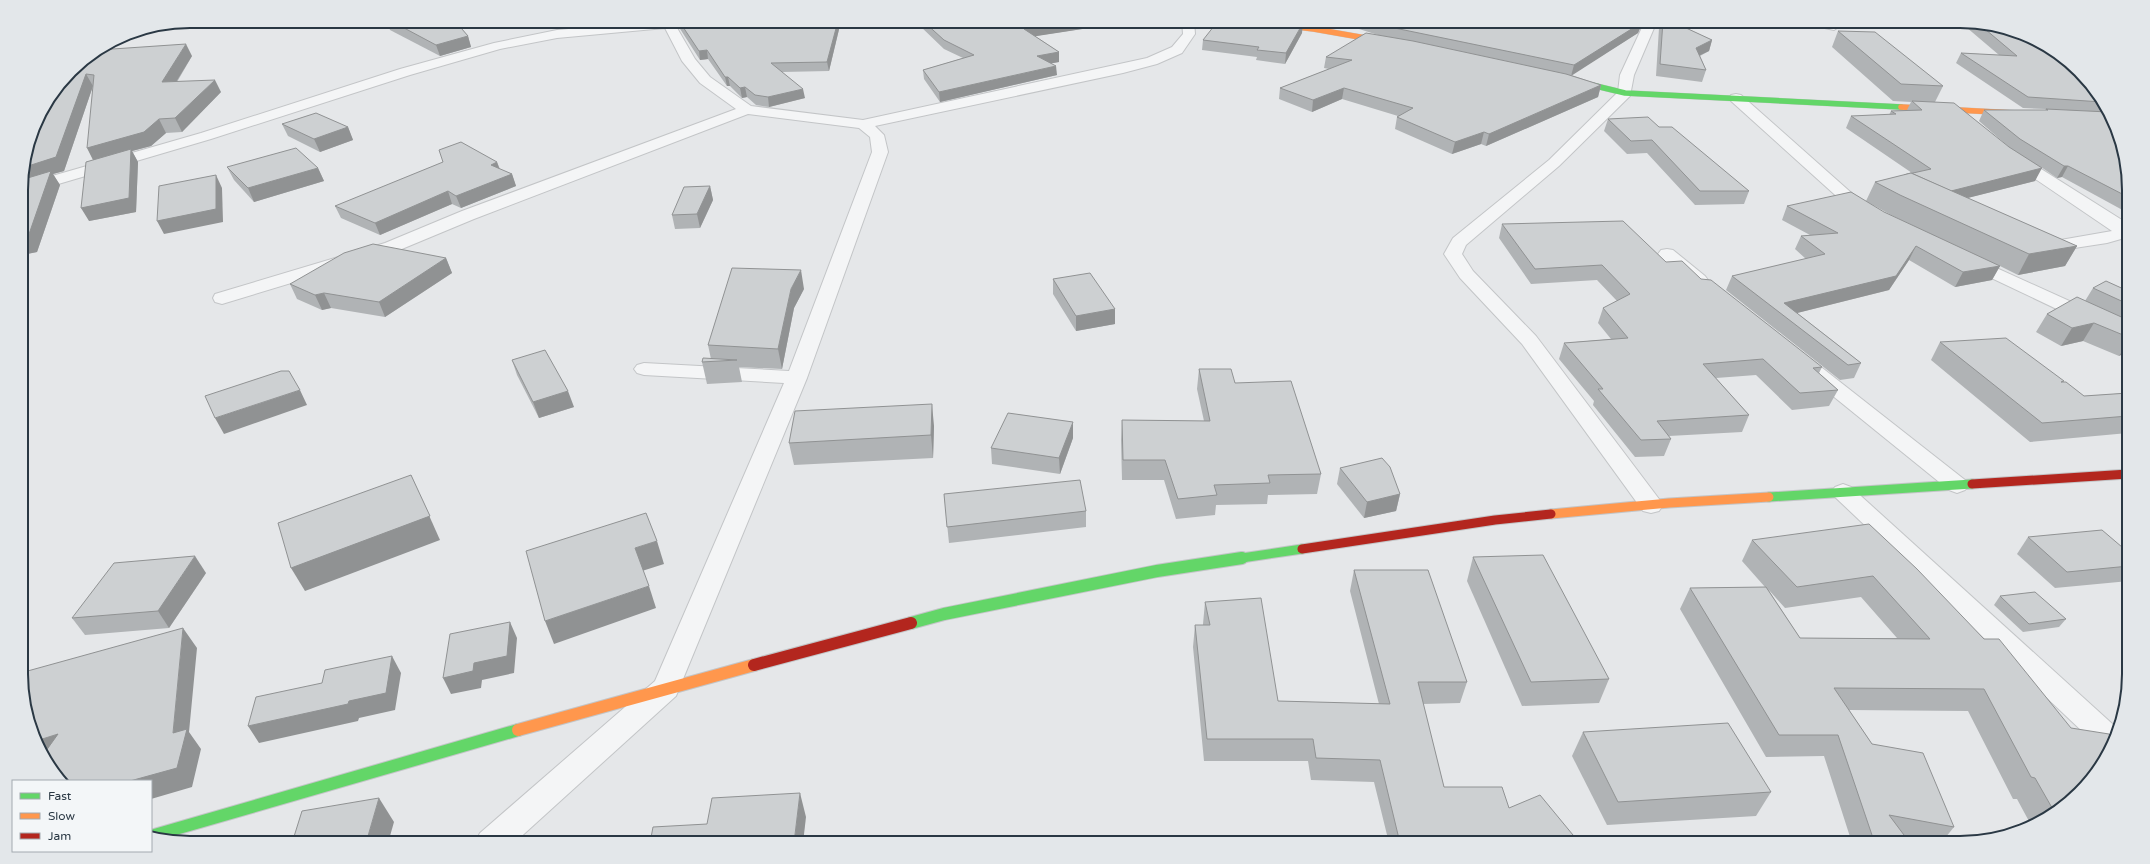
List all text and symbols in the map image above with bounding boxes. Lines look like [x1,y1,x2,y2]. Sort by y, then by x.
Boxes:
legend [12,780,152,852]
text: Fast [48,789,72,803]
text: Slow [48,809,75,823]
text: Jam [48,829,71,843]

